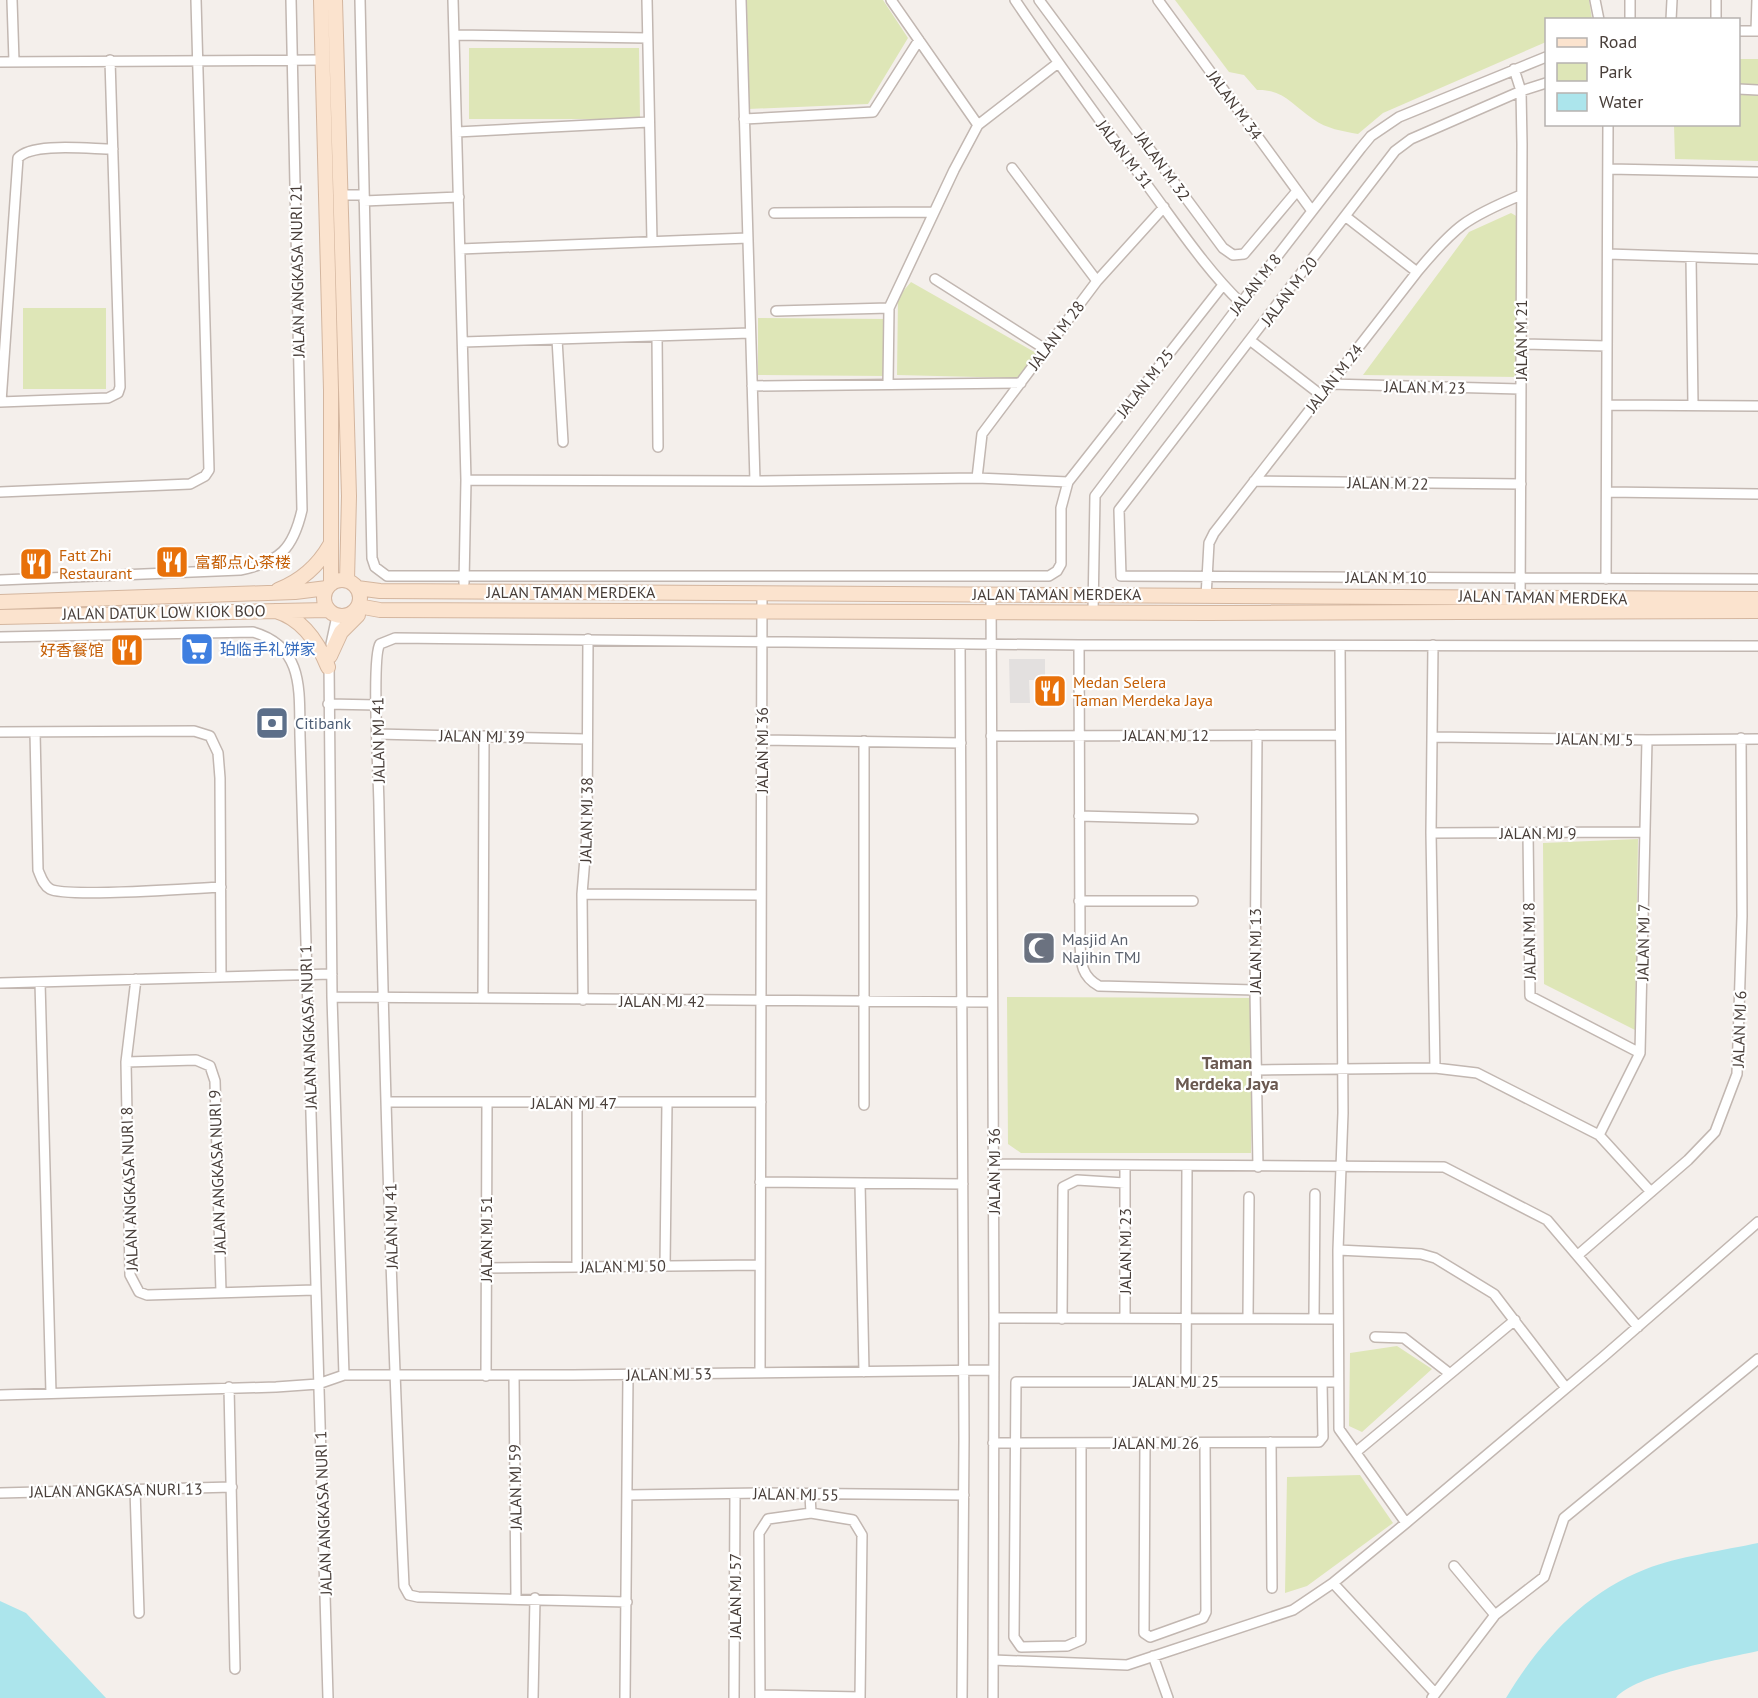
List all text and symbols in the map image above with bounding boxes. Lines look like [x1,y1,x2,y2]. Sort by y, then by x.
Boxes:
legend [1545,18,1740,126]
text: Road [1599,30,1637,53]
text: Park [1599,60,1632,83]
street label: JALAN M 34 [1202,65,1267,144]
text: Water [1599,90,1643,113]
street label: JALAN M 31 [1092,115,1157,192]
street label: JALAN M 32 [1130,126,1195,205]
street label: JALAN ANGKASA NURI 21 [285,184,309,359]
street label: JALAN M 8 [1224,249,1285,319]
street label: JALAN M 20 [1256,252,1322,330]
street label: JALAN M 28 [1023,297,1088,374]
street label: JALAN M 21 [1511,299,1531,382]
street label: JALAN M 24 [1301,340,1367,417]
street label: JALAN M 25 [1112,345,1178,422]
street label: JALAN M 23 [1383,376,1466,398]
street label: JALAN M 22 [1346,472,1429,494]
restaurant icon: 富都点心茶楼 [154,544,190,580]
place label: Fatt Zhi Restaurant [59,545,133,583]
restaurant icon: Fatt Zhi Restaurant [18,546,54,582]
place label: 富都点心茶楼 [195,552,291,572]
street label: JALAN M 10 [1344,567,1427,587]
street label: JALAN TAMAN MERDEKA [486,582,656,602]
street label: JALAN TAMAN MERDEKA [972,584,1142,604]
street label: JALAN TAMAN MERDEKA [1457,586,1628,608]
street label: JALAN DATUK LOW KIOK BOO [61,600,266,624]
supermarket icon: 珀临手礼饼家 [179,631,215,667]
restaurant icon: 好香餐馆 [109,632,145,668]
place label: 珀临手礼饼家 [220,639,316,659]
place label: 好香餐馆 [40,640,104,660]
place label: Medan Selera Taman Merdeka Jaya [1073,672,1213,710]
restaurant icon: Medan Selera Taman Merdeka Jaya [1032,673,1068,709]
street label: JALAN MJ 41 [367,697,389,784]
bank icon: Citibank [254,705,290,741]
street label: JALAN MJ 36 [752,707,772,794]
place label: Citibank [295,713,351,733]
street label: JALAN MJ 39 [438,725,525,747]
street label: JALAN MJ 12 [1122,725,1209,745]
street label: JALAN MJ 5 [1555,728,1634,750]
street label: JALAN MJ 38 [575,777,597,864]
street label: JALAN MJ 9 [1498,823,1577,843]
street label: JALAN MJ 8 [1518,902,1540,981]
street label: JALAN MJ 7 [1632,903,1654,982]
street label: JALAN MJ 13 [1245,908,1265,995]
place label: Masjid An Najihin TMJ [1062,929,1141,967]
mosque icon: Masjid An Najihin TMJ [1021,930,1057,966]
street label: JALAN ANGKASA NURI 1 [295,944,321,1111]
street label: JALAN MJ 6 [1728,990,1750,1069]
street label: JALAN MJ 42 [618,991,705,1011]
district label: Taman Merdeka Jaya [1175,1051,1279,1095]
street label: JALAN ANGKASA NURI 9 [204,1089,230,1256]
street label: JALAN MJ 47 [530,1093,617,1113]
street label: JALAN ANGKASA NURI 8 [116,1106,142,1273]
street label: JALAN MJ 36 [984,1128,1004,1215]
street label: JALAN MJ 41 [380,1183,402,1270]
street label: JALAN MJ 51 [476,1196,496,1283]
street label: JALAN MJ 23 [1115,1208,1135,1295]
street label: JALAN MJ 50 [579,1255,666,1277]
street label: JALAN MJ 53 [625,1363,712,1385]
street label: JALAN MJ 25 [1132,1371,1219,1391]
street label: JALAN ANGKASA NURI 1 [310,1430,336,1597]
street label: JALAN MJ 26 [1112,1433,1199,1453]
street label: JALAN MJ 59 [504,1444,526,1531]
street label: JALAN ANGKASA NURI 13 [28,1478,203,1502]
street label: JALAN MJ 55 [752,1483,839,1505]
street label: JALAN MJ 57 [725,1553,745,1640]

